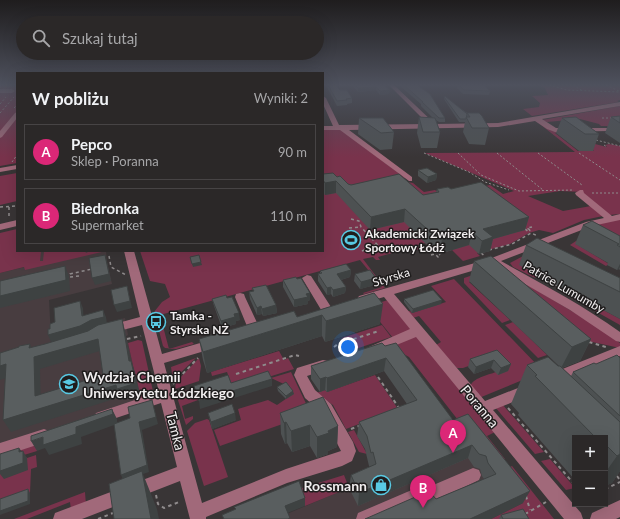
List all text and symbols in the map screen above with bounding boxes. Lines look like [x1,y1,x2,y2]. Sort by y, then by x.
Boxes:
search box [16,16,324,60]
icon: search [30,27,52,49]
text: Szukaj tutaj [62,29,138,47]
text: W pobliżu [32,88,109,109]
text: Wyniki: 2 [254,90,308,106]
text: Pepco [71,135,112,153]
text: A [41,144,51,160]
text: 90 m [278,144,307,160]
text: Sklep · Poranna [71,153,159,169]
text: Biedronka [71,199,139,217]
text: B [42,208,50,224]
text: 110 m [270,208,307,224]
text: Supermarket [71,217,144,233]
place label: Akademicki Związek Sportowy Łódź [364,226,475,255]
sports icon: Akademicki Związek Sportowy Łódź [340,229,362,251]
street label: Patrice Lumumby [521,258,608,317]
street label: Styrska [370,264,412,290]
place label: Tamka - Styrska NŻ [170,308,229,337]
bus stop icon: Tamka - Styrska NŻ [145,311,167,333]
your location [338,337,358,357]
place label: Wydział Chemii Uniwersytetu Łódzkiego [83,368,234,401]
school or university icon: Wydział Chemii Uniwersytetu Łódzkiego [58,373,80,395]
street label: Poranna [457,381,503,431]
street label: Tamka [163,410,189,452]
pin: A [440,420,466,453]
map controls [572,435,608,507]
button: + [572,435,608,471]
button: − [572,471,608,507]
shop icon: Rossmann [370,474,392,496]
pin: B [410,475,436,508]
place label: Rossmann [303,477,367,494]

